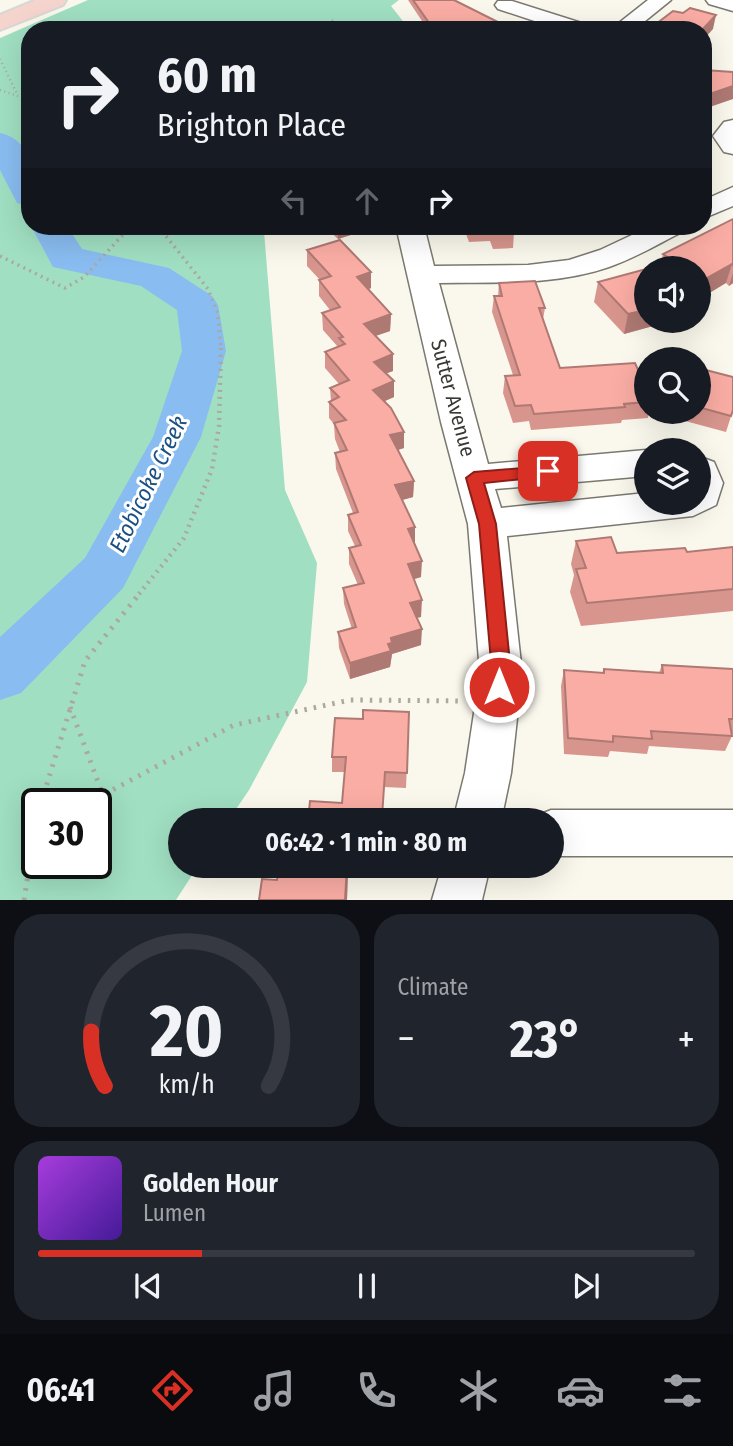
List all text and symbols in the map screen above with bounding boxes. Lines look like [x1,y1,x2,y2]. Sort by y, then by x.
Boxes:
text: 60 m [157,46,257,105]
icon: right [42,49,133,140]
text: Brighton Place [157,106,346,144]
icon: left [275,182,313,220]
icon: ahead [348,182,386,220]
icon: right [421,182,459,220]
map controls [634,256,711,515]
button: sound [634,256,711,333]
street label: Sutter Avenue [425,336,481,460]
button: search [634,347,711,424]
water label: Etobicoke Creek [103,411,193,557]
button: layers [634,438,711,515]
pin [518,441,578,501]
icon: arrive [529,452,567,490]
position arrow [462,650,536,724]
speed limit sign: 30 [21,788,112,879]
text: 06:42 · 1 min · 80 m [265,827,467,858]
text: Climate [398,973,468,1001]
text: 20 [149,989,223,1076]
text: 23° [510,1008,583,1071]
text: − [398,1016,415,1062]
text: + [678,1016,695,1062]
text: km/h [159,1070,215,1100]
text: Golden Hour [143,1168,278,1199]
text: Lumen [143,1199,206,1227]
icon: previous [129,1267,167,1305]
icon: pause [348,1267,386,1305]
icon: next [567,1267,605,1305]
icon: directions [148,1366,197,1415]
icon: music [250,1366,299,1415]
icon: phone [352,1366,401,1415]
icon: climate [454,1366,503,1415]
icon: car [556,1366,605,1415]
icon: filters [658,1366,707,1415]
text: 06:41 [26,1371,96,1409]

